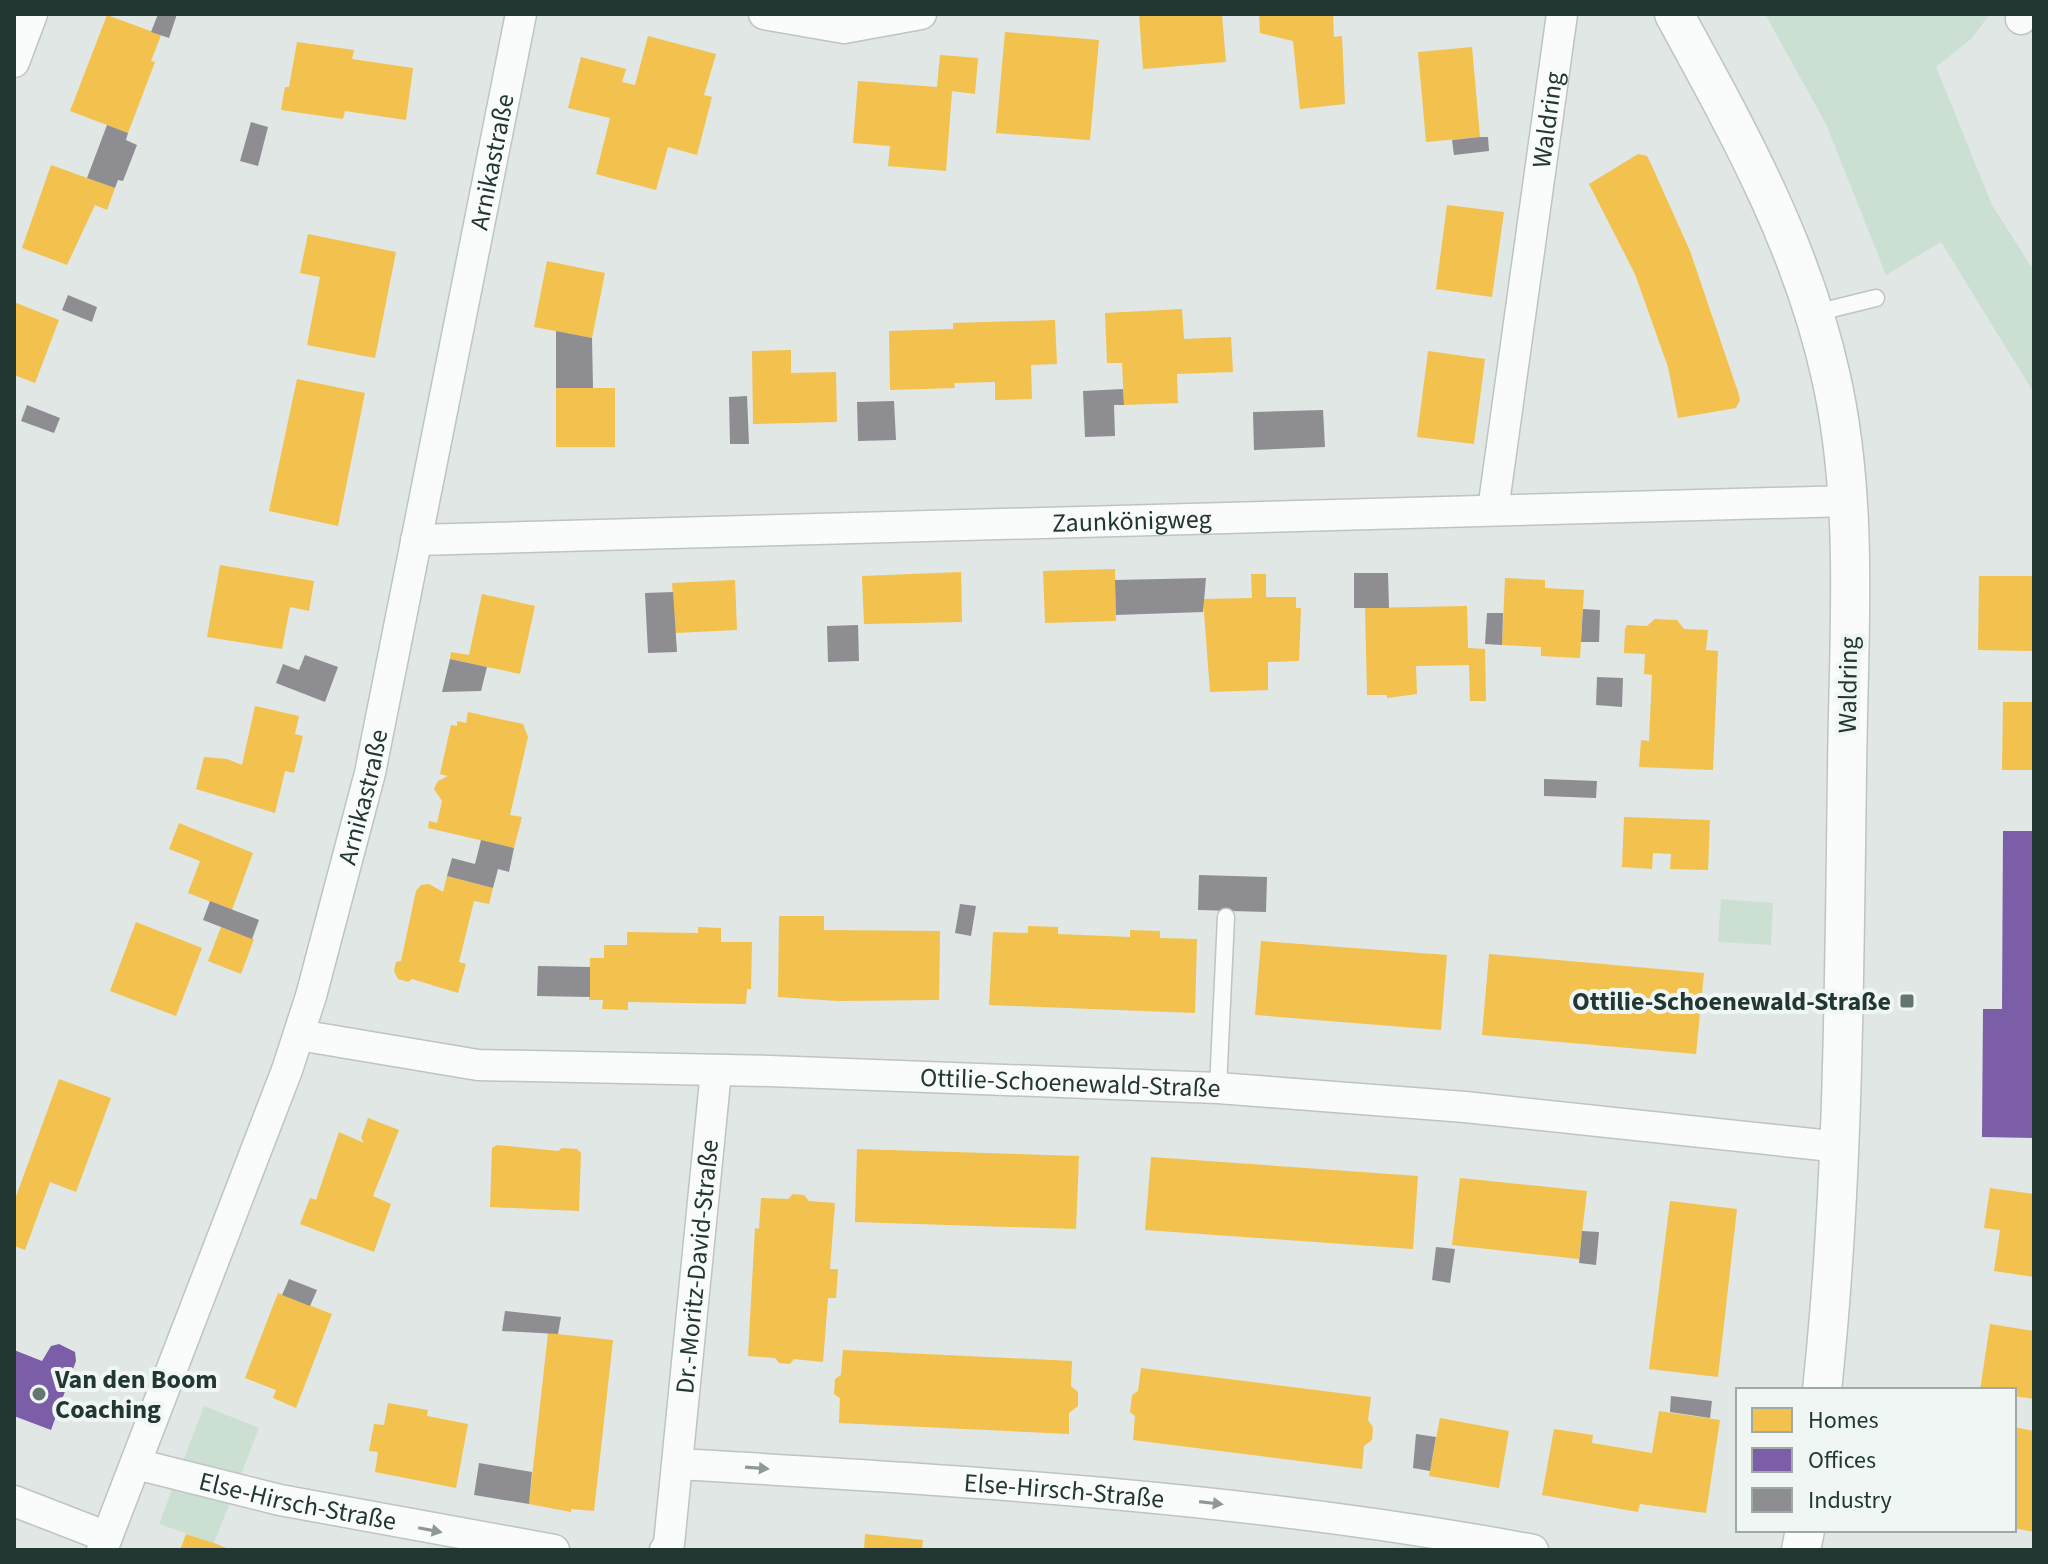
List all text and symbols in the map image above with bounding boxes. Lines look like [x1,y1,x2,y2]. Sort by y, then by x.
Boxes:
street label: Waldring [1522,69,1572,170]
street label: Arnikastraße [460,91,523,233]
street label: Zaunkönigweg [1051,500,1212,541]
street label: Waldring [1829,636,1867,734]
street label: Arnikastraße [328,726,397,869]
place label: Ottilie-Schoenewald-Straße [1572,983,1891,1020]
marker: Ottilie-Schoenewald-Straße [1898,992,1916,1010]
street label: Ottilie-Schoenewald-Straße [919,1058,1221,1107]
street label: Dr.-Moritz-David-Straße [666,1138,728,1395]
place label: Van den Boom Coaching [54,1361,218,1428]
marker: Van den Boom Coaching [30,1385,48,1403]
legend [1736,1388,2016,1532]
text: Homes [1808,1403,1879,1438]
text: Offices [1808,1443,1876,1478]
street label: Else-Hirsch-Straße [195,1462,399,1539]
one-way arrow [745,1462,770,1475]
street label: Else-Hirsch-Straße [963,1464,1166,1517]
text: Industry [1808,1483,1892,1518]
one-way arrow [1199,1496,1224,1509]
one-way arrow [418,1524,443,1536]

